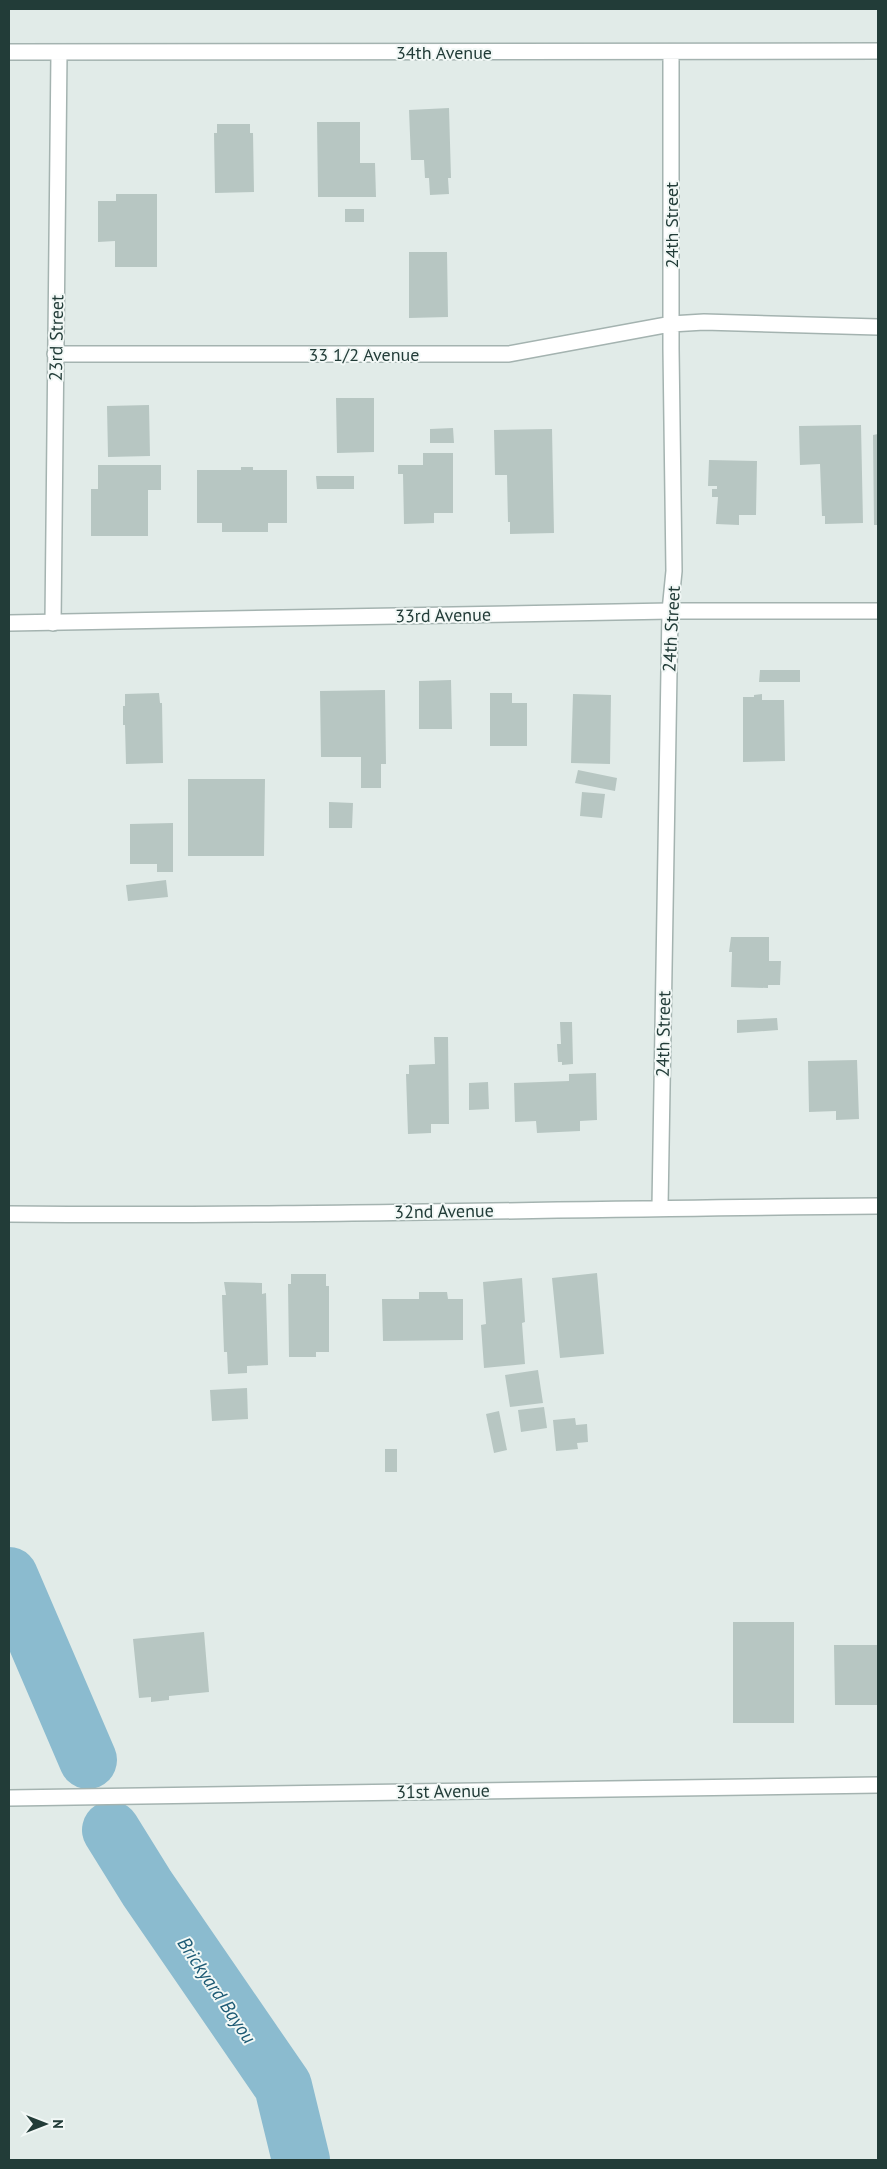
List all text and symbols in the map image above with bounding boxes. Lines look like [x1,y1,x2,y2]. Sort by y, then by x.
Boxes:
street label: 34th Avenue [396,41,492,64]
street label: 24th Street [660,182,683,268]
street label: 23rd Street [44,295,68,381]
street label: 33 1/2 Avenue [309,343,419,366]
street label: 24th Street [657,585,685,673]
street label: 33rd Avenue [395,603,491,627]
street label: 24th Street [651,991,675,1077]
street label: 32nd Avenue [394,1199,494,1223]
street label: 31st Avenue [396,1779,490,1803]
water label: Brickyard Bayou [173,1932,262,2048]
north arrow [20,2099,70,2149]
text: N [49,2119,67,2129]

